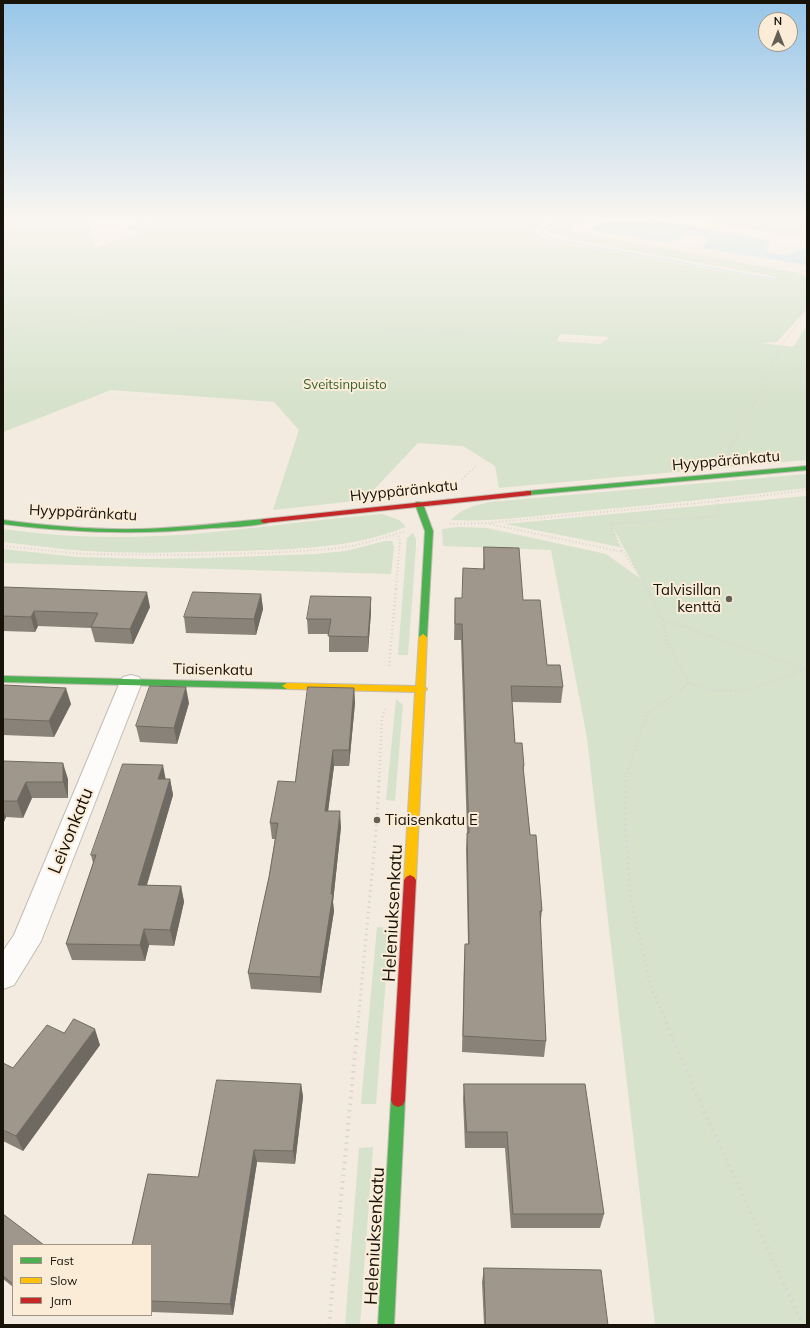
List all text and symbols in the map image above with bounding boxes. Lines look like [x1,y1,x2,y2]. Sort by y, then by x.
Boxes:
north arrow [758,12,798,52]
text: N [774,14,782,28]
park label: Sveitsinpuisto [303,377,387,393]
street label: Hyyppäränkatu [671,447,781,475]
street label: Hyyppäränkatu [349,476,459,506]
street label: Hyyppäränkatu [28,501,138,525]
place label: Talvisillan kenttä [653,581,721,616]
marker: Talvisillan kenttä [724,594,734,604]
street label: Tiaisenkatu [173,660,253,680]
street label: Leivonkatu [44,785,98,877]
place label: Tiaisenkatu E [385,811,478,829]
marker: Tiaisenkatu E [372,815,382,825]
street label: Heleniuksenkatu [379,844,407,982]
street label: Heleniuksenkatu [361,1167,389,1305]
legend [12,1244,152,1316]
text: Fast [50,1253,74,1268]
text: Slow [50,1273,78,1288]
text: Jam [50,1293,72,1308]

